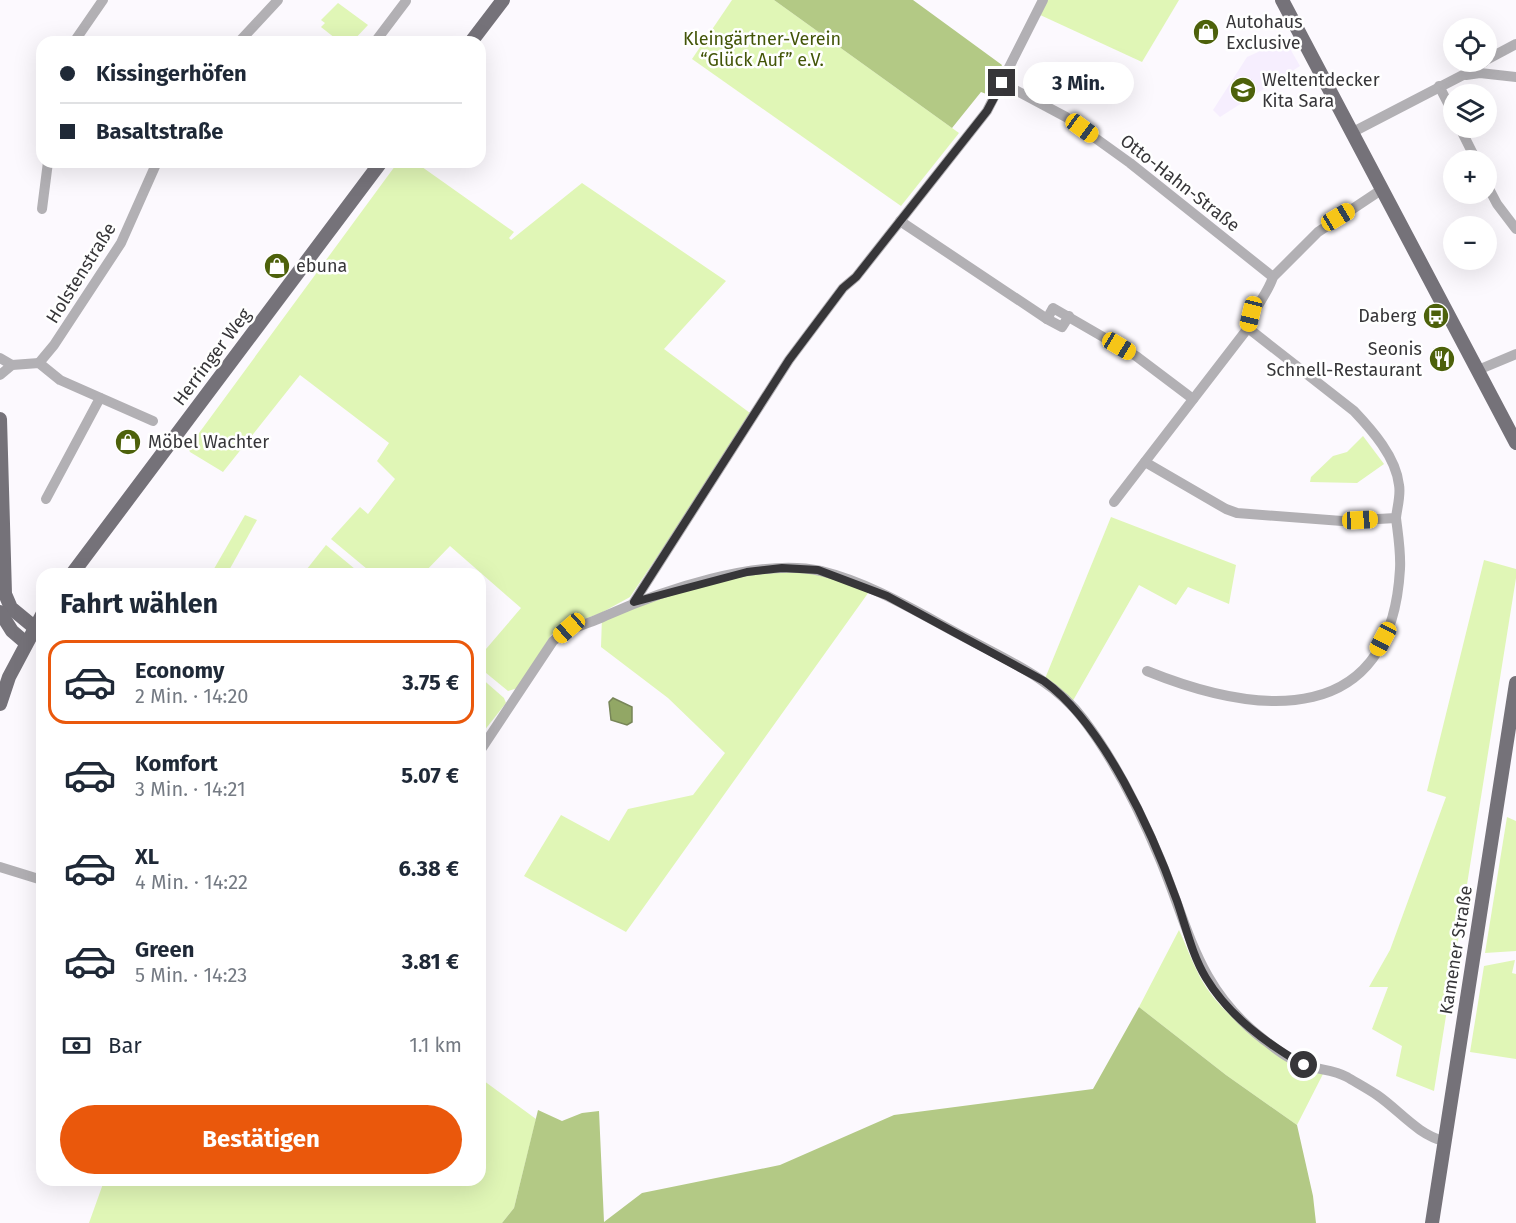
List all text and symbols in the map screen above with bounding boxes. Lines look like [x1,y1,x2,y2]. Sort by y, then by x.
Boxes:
place label: Autohaus Exclusive [1226,11,1303,54]
shop icon: Autohaus Exclusive [1191,17,1221,47]
map controls [1443,18,1497,270]
button: locate [1443,18,1497,72]
park label: Kleingärtner-Verein “Glück Auf” e.V. [683,28,841,71]
text: Kissingerhöfen [96,60,247,87]
callout: 3 Min. [1023,62,1134,104]
route end [988,69,1015,96]
place label: Weltentdecker Kita Sara [1262,69,1380,112]
text: 3 Min. [1052,71,1105,95]
school or university icon: Weltentdecker Kita Sara [1228,75,1258,105]
button: layers [1443,84,1497,138]
car [1062,110,1102,146]
text: Basaltstraße [96,118,223,145]
street label: Otto-Hahn-Straße [1116,130,1244,236]
button: + [1443,150,1497,204]
car [1318,200,1358,234]
button: − [1443,216,1497,270]
street label: Holstenstraße [41,219,121,327]
shop icon: ebuna [262,251,292,281]
place label: ebuna [296,255,347,277]
car [1238,294,1264,334]
bus stop icon: Daberg [1421,301,1451,331]
street label: Herringer Weg [168,304,256,410]
place label: Daberg [1358,305,1417,327]
car [1099,329,1139,363]
place label: Seonis Schnell-Restaurant [1266,338,1422,381]
restaurant icon: Seonis Schnell-Restaurant [1427,344,1457,374]
shop icon: Möbel Wachter [113,427,143,457]
place label: Möbel Wachter [148,431,269,453]
car [1342,510,1378,530]
text: Fahrt wählen [60,588,218,620]
car [550,609,588,647]
car [1367,619,1399,659]
icon: car [63,655,117,709]
text: Economy [135,657,224,684]
text: 3.75 € [402,669,459,696]
text: 2 Min. · 14:20 [135,684,248,708]
icon: car [63,748,117,802]
text: Komfort [135,750,218,777]
text: 5.07 € [401,762,459,789]
text: 3 Min. · 14:21 [135,777,246,801]
icon: car [63,841,117,895]
text: XL [135,843,159,870]
text: 6.38 € [399,855,459,882]
text: 4 Min. · 14:22 [135,870,248,894]
street label: Kamener Straße [1435,884,1477,1016]
icon: car [63,934,117,988]
text: Green [135,936,194,963]
text: 3.81 € [402,948,459,975]
text: 5 Min. · 14:23 [135,963,247,987]
icon: cash [60,1029,93,1062]
text: Bar [108,1032,142,1059]
text: 1.1 km [409,1033,462,1057]
route start [1290,1051,1317,1078]
button: Bestätigen [60,1105,462,1174]

